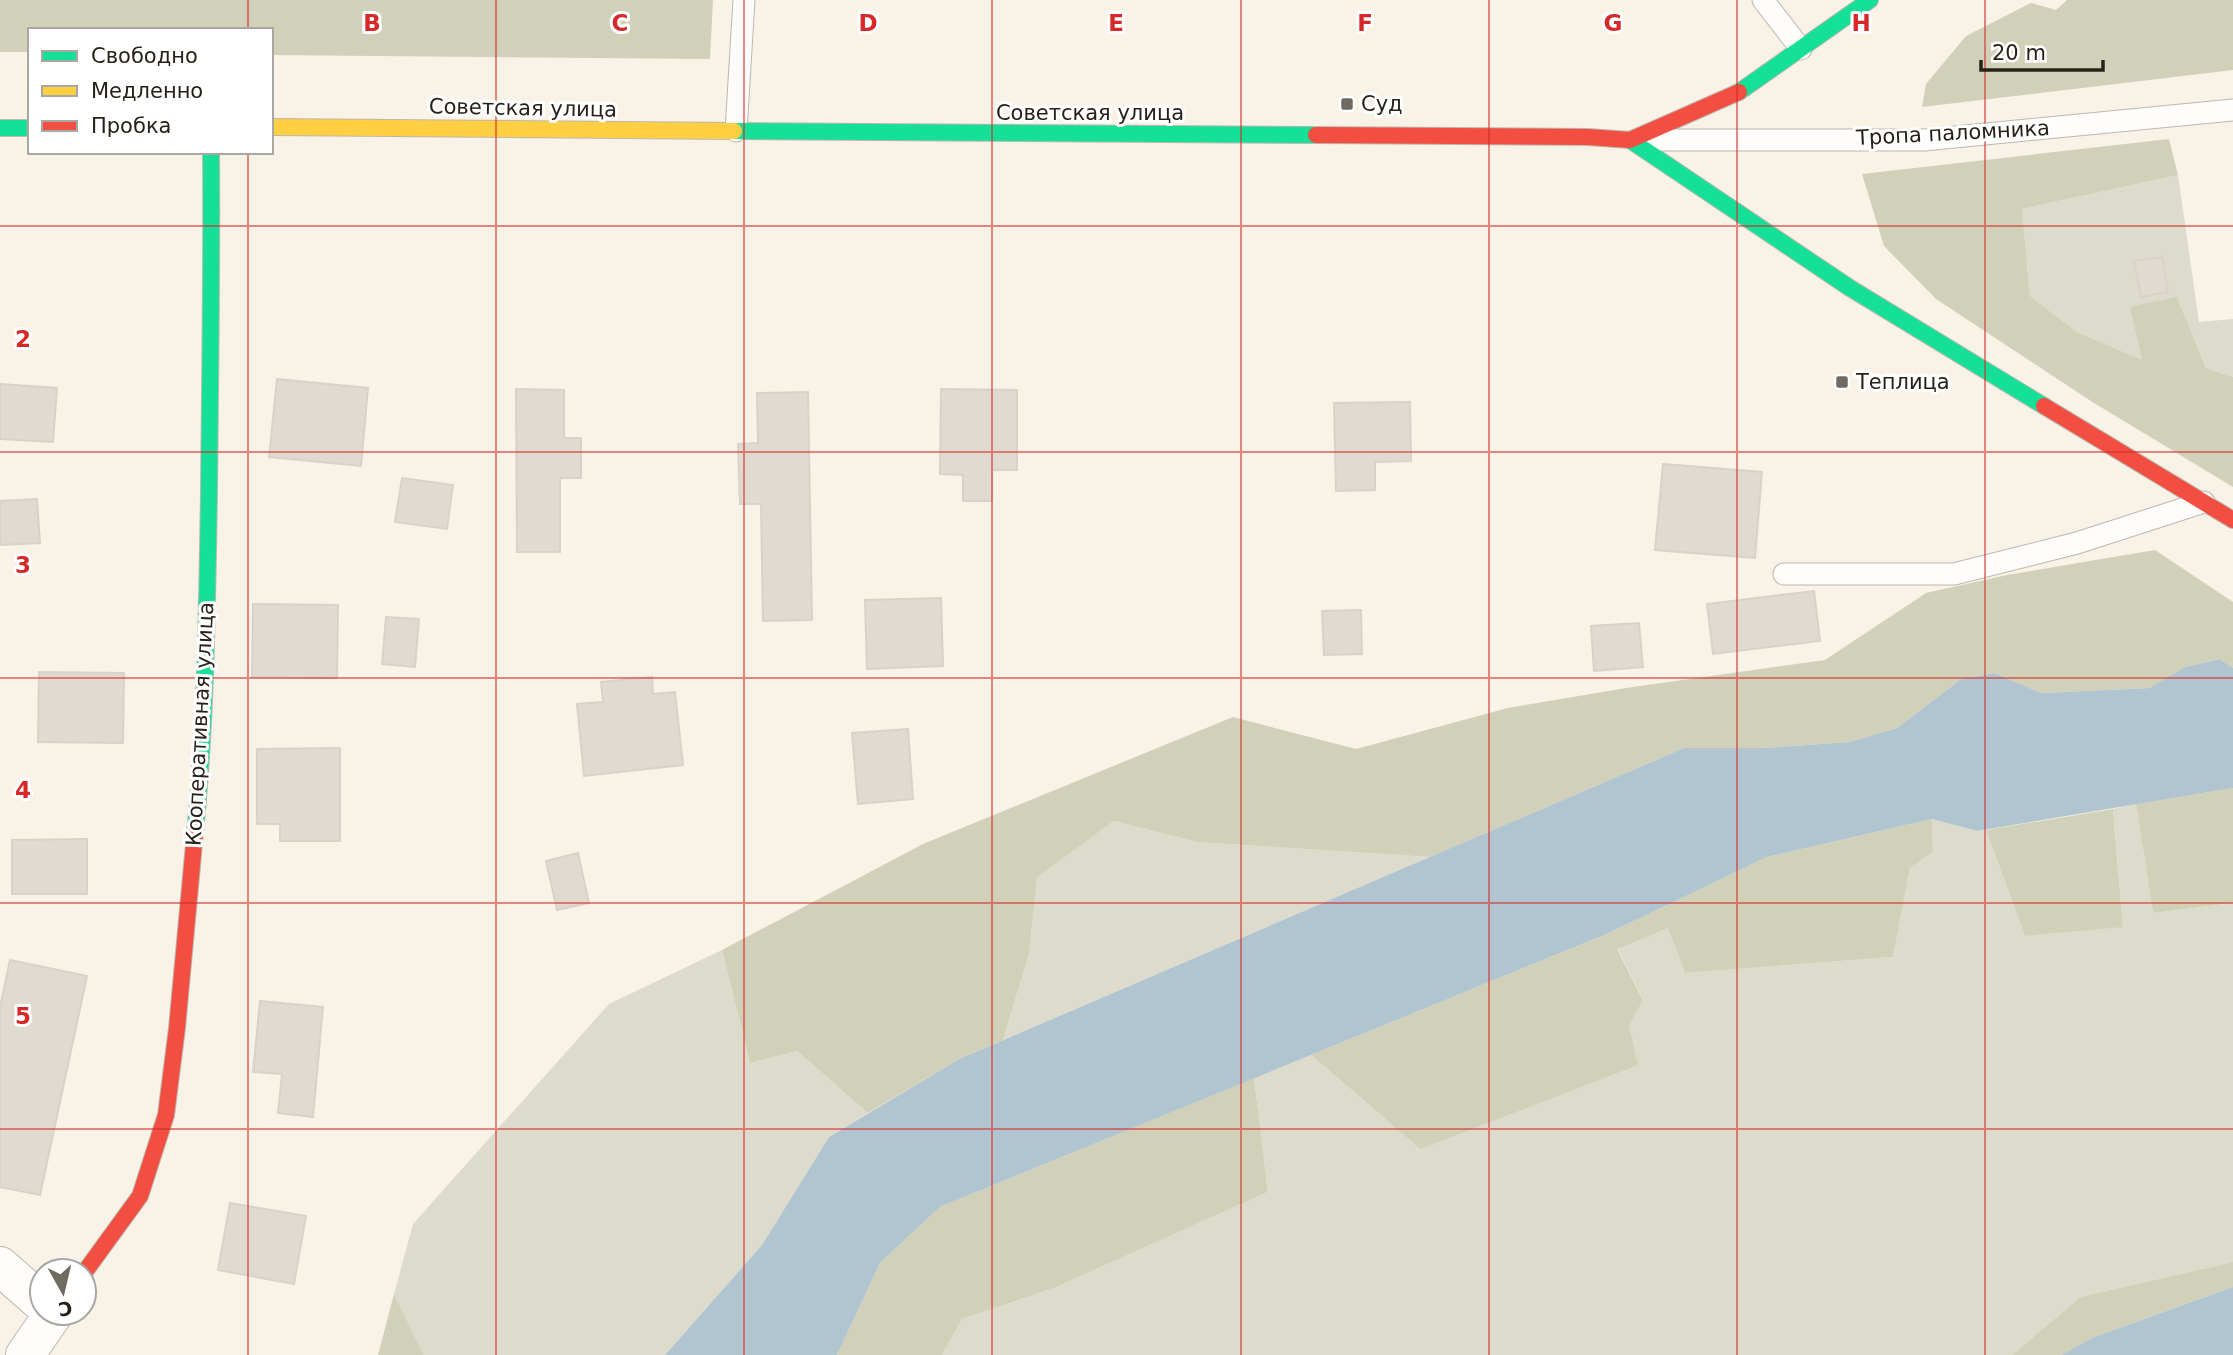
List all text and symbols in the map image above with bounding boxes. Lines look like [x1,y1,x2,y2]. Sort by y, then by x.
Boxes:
text: B [363,10,381,36]
text: C [612,10,628,36]
text: D [858,10,878,36]
text: E [1108,10,1124,36]
text: F [1357,10,1373,36]
text: G [1604,10,1622,36]
text: H [1851,10,1871,36]
legend [28,28,273,154]
scale bar [1981,28,2104,72]
text: 20 m [1992,41,2046,65]
text: Свободно [91,44,198,68]
text: Медленно [91,79,203,103]
place label: Суд [1361,92,1403,116]
street label: Советская улица [429,94,617,122]
marker: Суд [1339,96,1355,112]
street label: Советская улица [996,101,1184,125]
text: Пробка [91,114,171,138]
street label: Тропа паломника [1855,116,2050,150]
text: 2 [15,326,31,352]
place label: Теплица [1855,370,1950,394]
marker: Теплица [1834,374,1850,390]
text: 3 [15,552,31,578]
street label: Кооперативная улица [182,601,218,847]
text: 4 [15,777,31,803]
text: 5 [15,1003,31,1029]
north arrow [28,1257,98,1327]
text: С [57,1297,74,1321]

